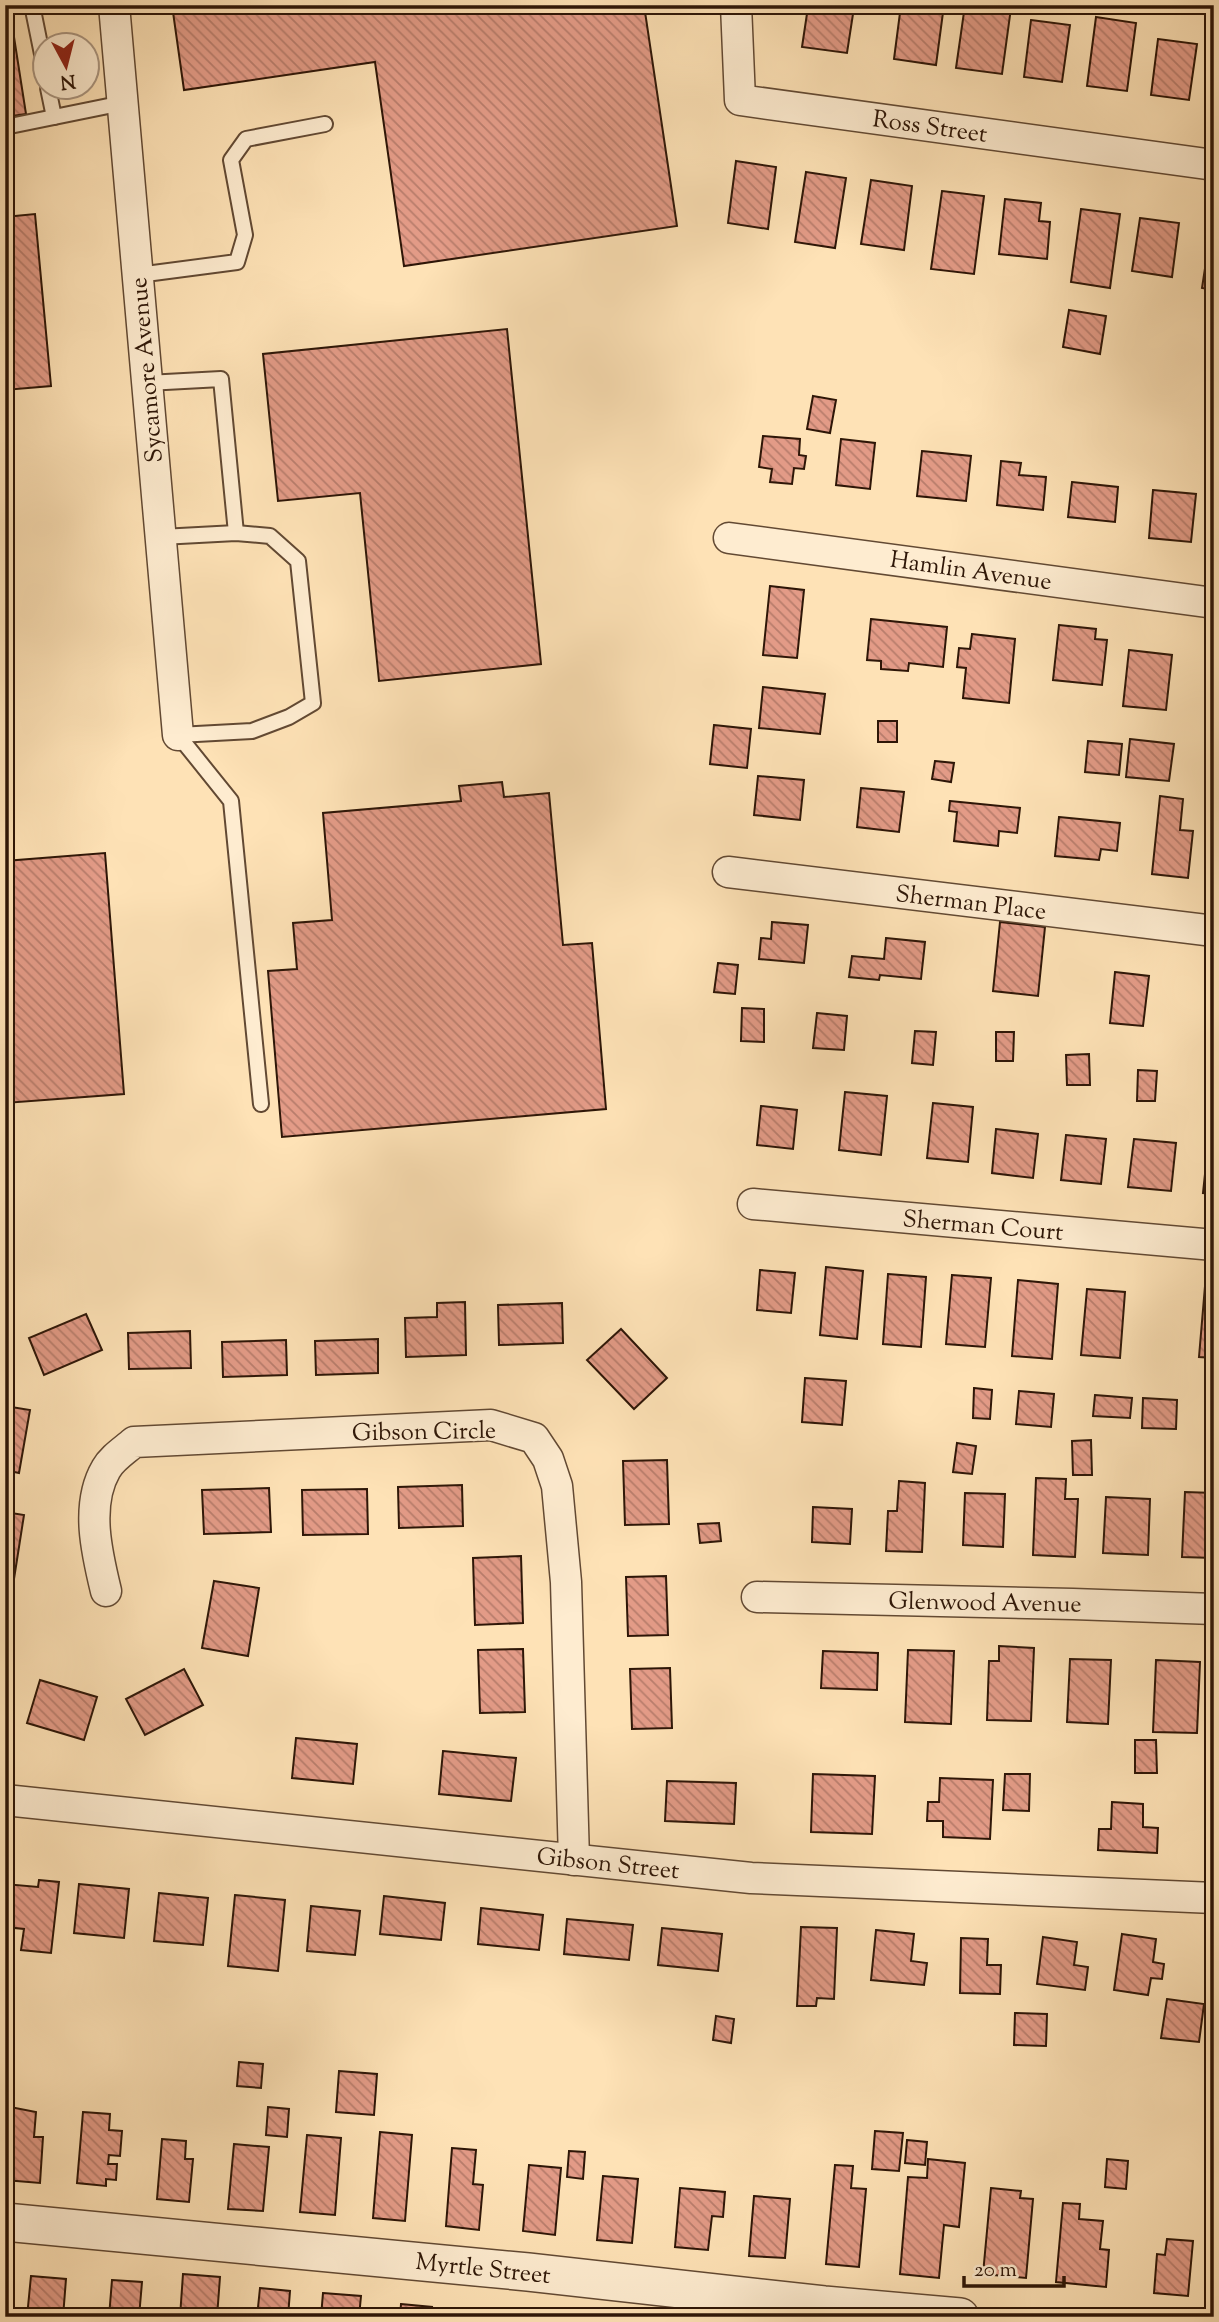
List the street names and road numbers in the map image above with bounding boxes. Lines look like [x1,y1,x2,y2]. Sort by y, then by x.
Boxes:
street label: Ross Street [870,103,989,153]
street label: Sycamore Avenue [123,276,173,464]
street label: Hamlin Avenue [888,544,1054,600]
street label: Sherman Place [893,878,1048,930]
street label: Sherman Court [901,1203,1065,1251]
street label: Gibson Circle [352,1415,496,1451]
street label: Glenwood Avenue [888,1585,1082,1623]
street label: Gibson Street [535,1841,681,1889]
street label: Myrtle Street [414,2246,552,2294]

